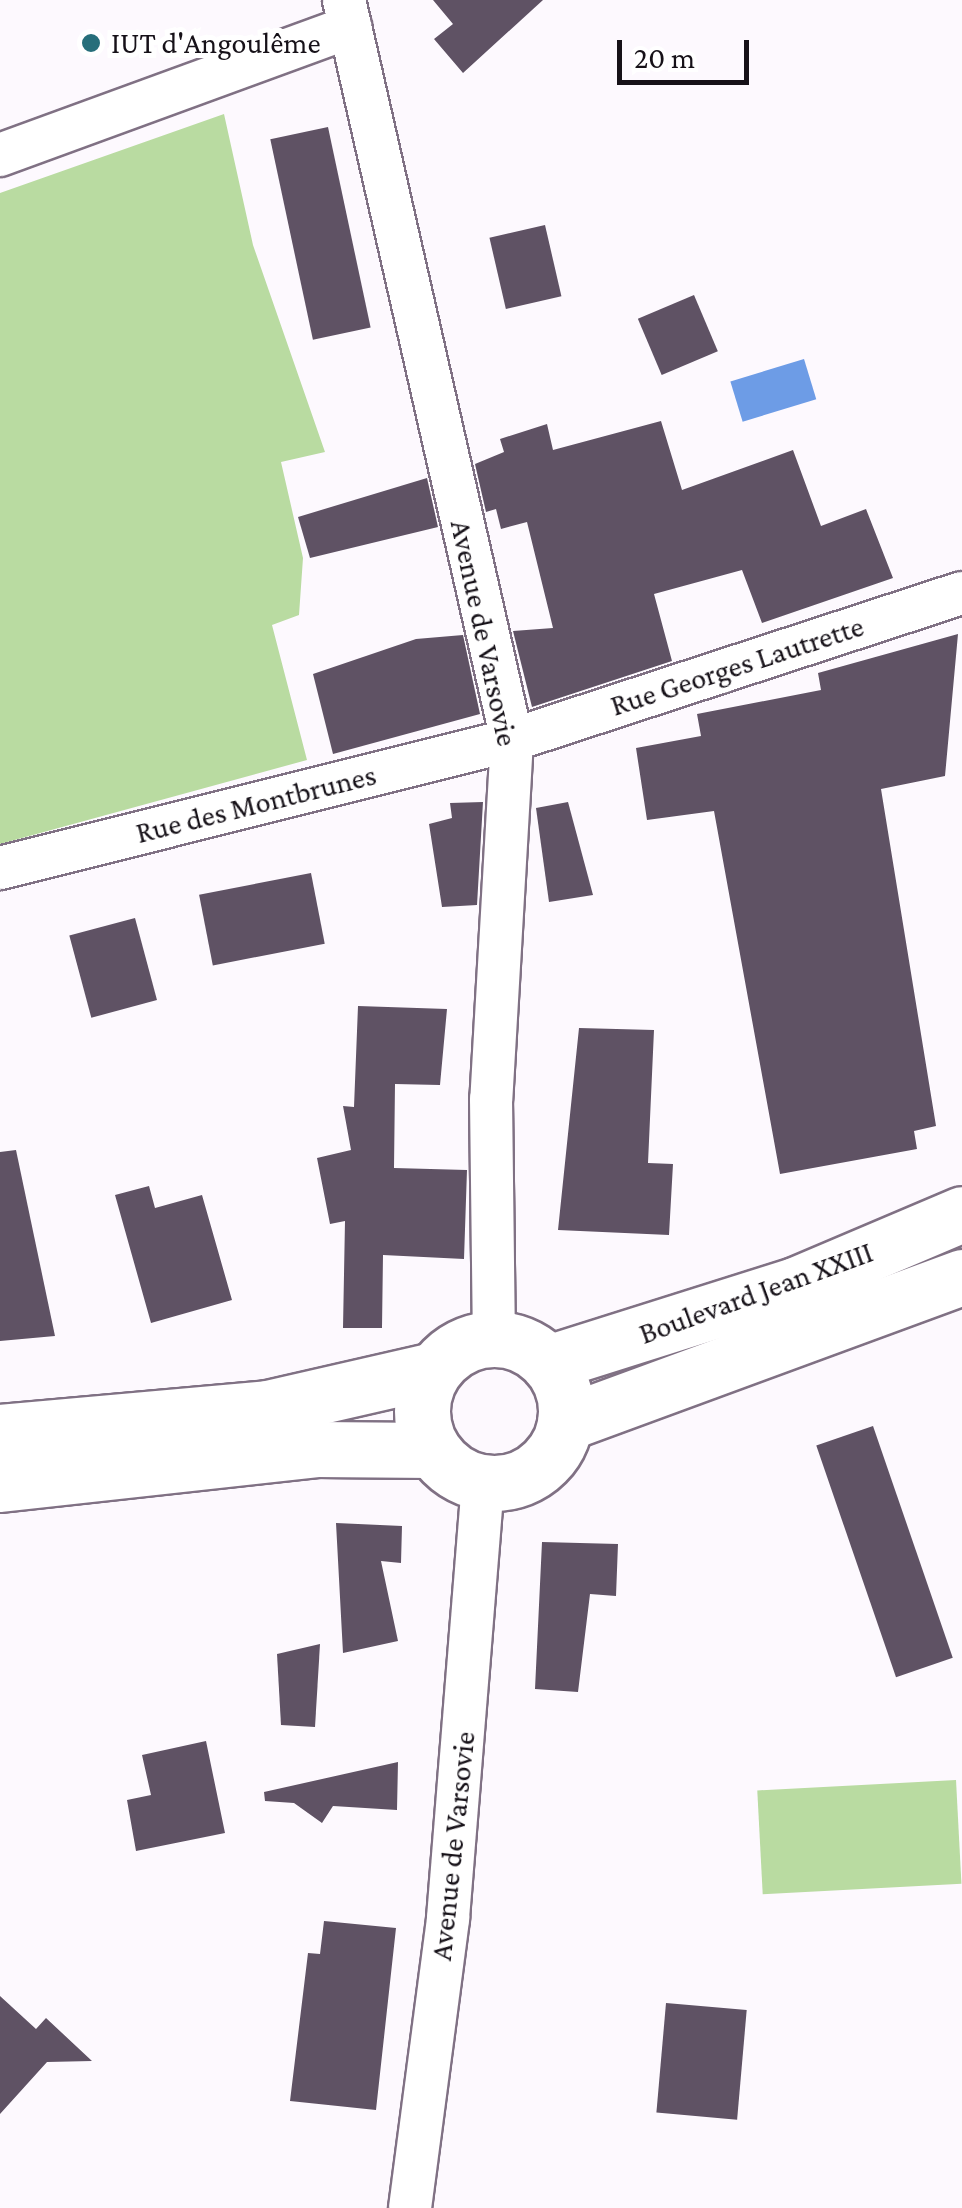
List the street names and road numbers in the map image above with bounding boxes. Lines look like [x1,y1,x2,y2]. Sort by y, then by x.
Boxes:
street label: Avenue de Varsovie [442,517,526,749]
street label: Rue Georges Lautrette [606,608,868,724]
street label: Rue des Montbrunes [132,757,380,851]
street label: Boulevard Jean XXIII [634,1234,878,1352]
street label: Avenue de Varsovie [423,1730,483,1962]

